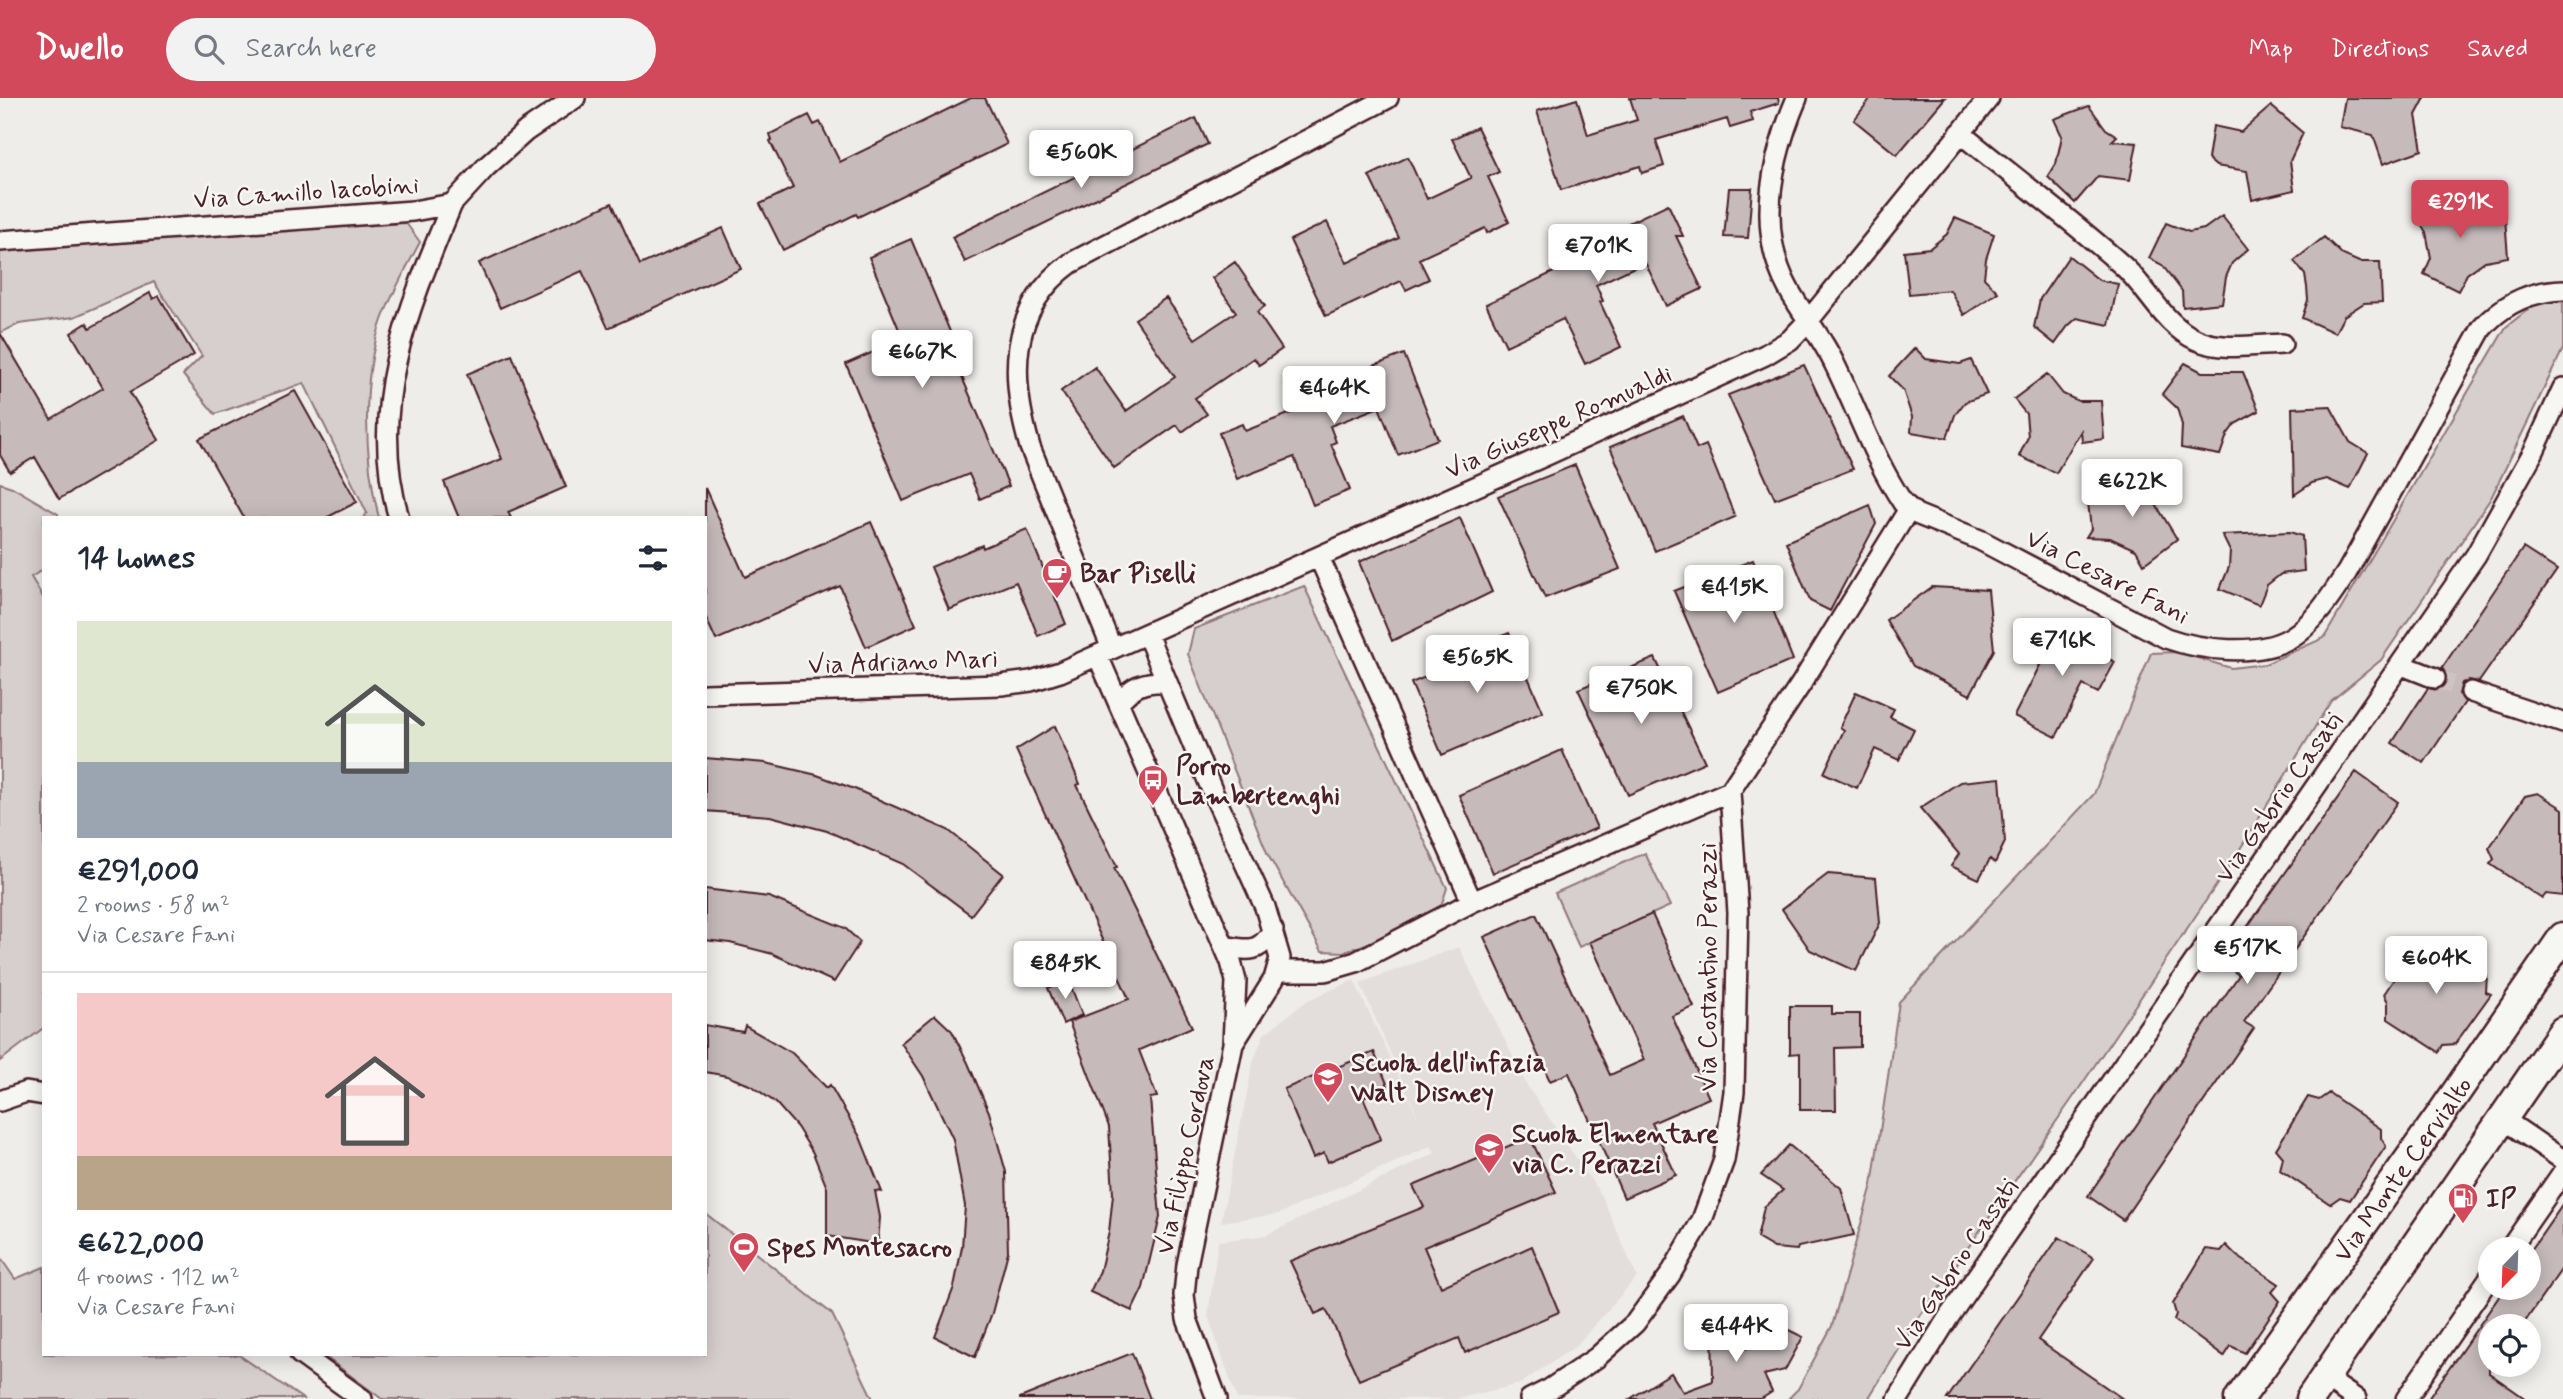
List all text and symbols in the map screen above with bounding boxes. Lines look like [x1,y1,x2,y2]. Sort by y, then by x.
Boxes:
search box [166,18,656,81]
text: Dwello [35,27,124,71]
icon: search [190,30,228,68]
text: Search here [246,32,377,66]
text: Map [2249,34,2293,65]
text: Directions [2331,34,2429,65]
text: Saved [2467,34,2528,65]
pin: €560K [1032,130,1130,190]
text: €560K [1045,138,1117,168]
street label: Via Camillo Iacobini [192,168,420,218]
pin: €291K [2411,180,2509,240]
text: €291K [2427,188,2493,218]
pin: €701K [1549,225,1647,284]
text: €701K [1564,232,1632,262]
pin: €667K [873,330,971,390]
text: €667K [888,338,956,368]
street label: Via Giuseppe Romualdi [1440,357,1678,488]
pin: €464K [1285,366,1383,426]
text: €464K [1299,374,1369,404]
pin: €622K [2083,460,2181,519]
text: €622K [2098,467,2166,497]
street label: Via Cesare Fani [2020,522,2194,634]
text: 14 homes [77,539,195,578]
icon: filters [634,539,672,577]
cafe icon: Bar Piselli [1040,556,1074,600]
place label: Bar Piselli [1080,558,1196,592]
pin: €415K [1685,566,1783,625]
text: €415K [1700,573,1768,603]
pin: €716K [2013,618,2111,678]
text: €716K [2029,626,2095,656]
pin: €565K [1428,636,1526,695]
street label: Via Adriano Mari [807,643,999,683]
text: €565K [1442,643,1512,673]
icon: home [312,666,438,792]
pin: €750K [1592,666,1690,726]
text: €750K [1605,674,1677,704]
street label: Via Gabrio Casati [2208,706,2351,890]
place label: Porro Lambertenghi [1176,750,1340,815]
bus stop icon: Porro Lambertenghi [1136,763,1170,807]
street label: Via Costantino Perazzi [1692,843,1726,1091]
text: €291,000 [77,852,199,891]
text: 2 rooms · 58 m² [77,891,230,921]
text: Via Cesare Fani [77,921,235,951]
pin: €517K [2198,926,2296,986]
text: €517K [2213,934,2281,964]
pin: €604K [2387,936,2485,996]
pin: €845K [1016,942,1114,1001]
text: €604K [2401,944,2471,974]
text: €845K [1029,949,1101,979]
icon: home [312,1038,438,1164]
place label: Scuola dell'infazia Walt Disney [1350,1047,1546,1111]
street label: Via Filippo Cordova [1148,1053,1224,1258]
school or university icon: Scuola dell'infazia Walt Disney [1311,1060,1345,1104]
street label: Via Monte Cervialto [2326,1071,2481,1270]
place label: Scuola Elmentare via C. Perazzi [1512,1118,1719,1182]
school or university icon: Scuola Elmentare via C. Perazzi [1472,1131,1506,1175]
street label: Via Gabrio Casati [1886,1172,2027,1358]
fuel station icon: IP [2446,1181,2480,1225]
place label: IP [2486,1183,2516,1217]
text: €622,000 [77,1224,204,1263]
sports icon: Spes Montesacro [727,1230,761,1274]
place label: Spes Montesacro [767,1232,952,1266]
north arrow [2478,1237,2541,1300]
map controls [2478,1237,2541,1377]
text: 4 rooms · 112 m² [77,1263,240,1293]
text: Via Cesare Fani [77,1293,235,1323]
pin: €444K [1687,1304,1785,1364]
text: €444K [1700,1312,1772,1342]
button: locate [2478,1314,2541,1377]

